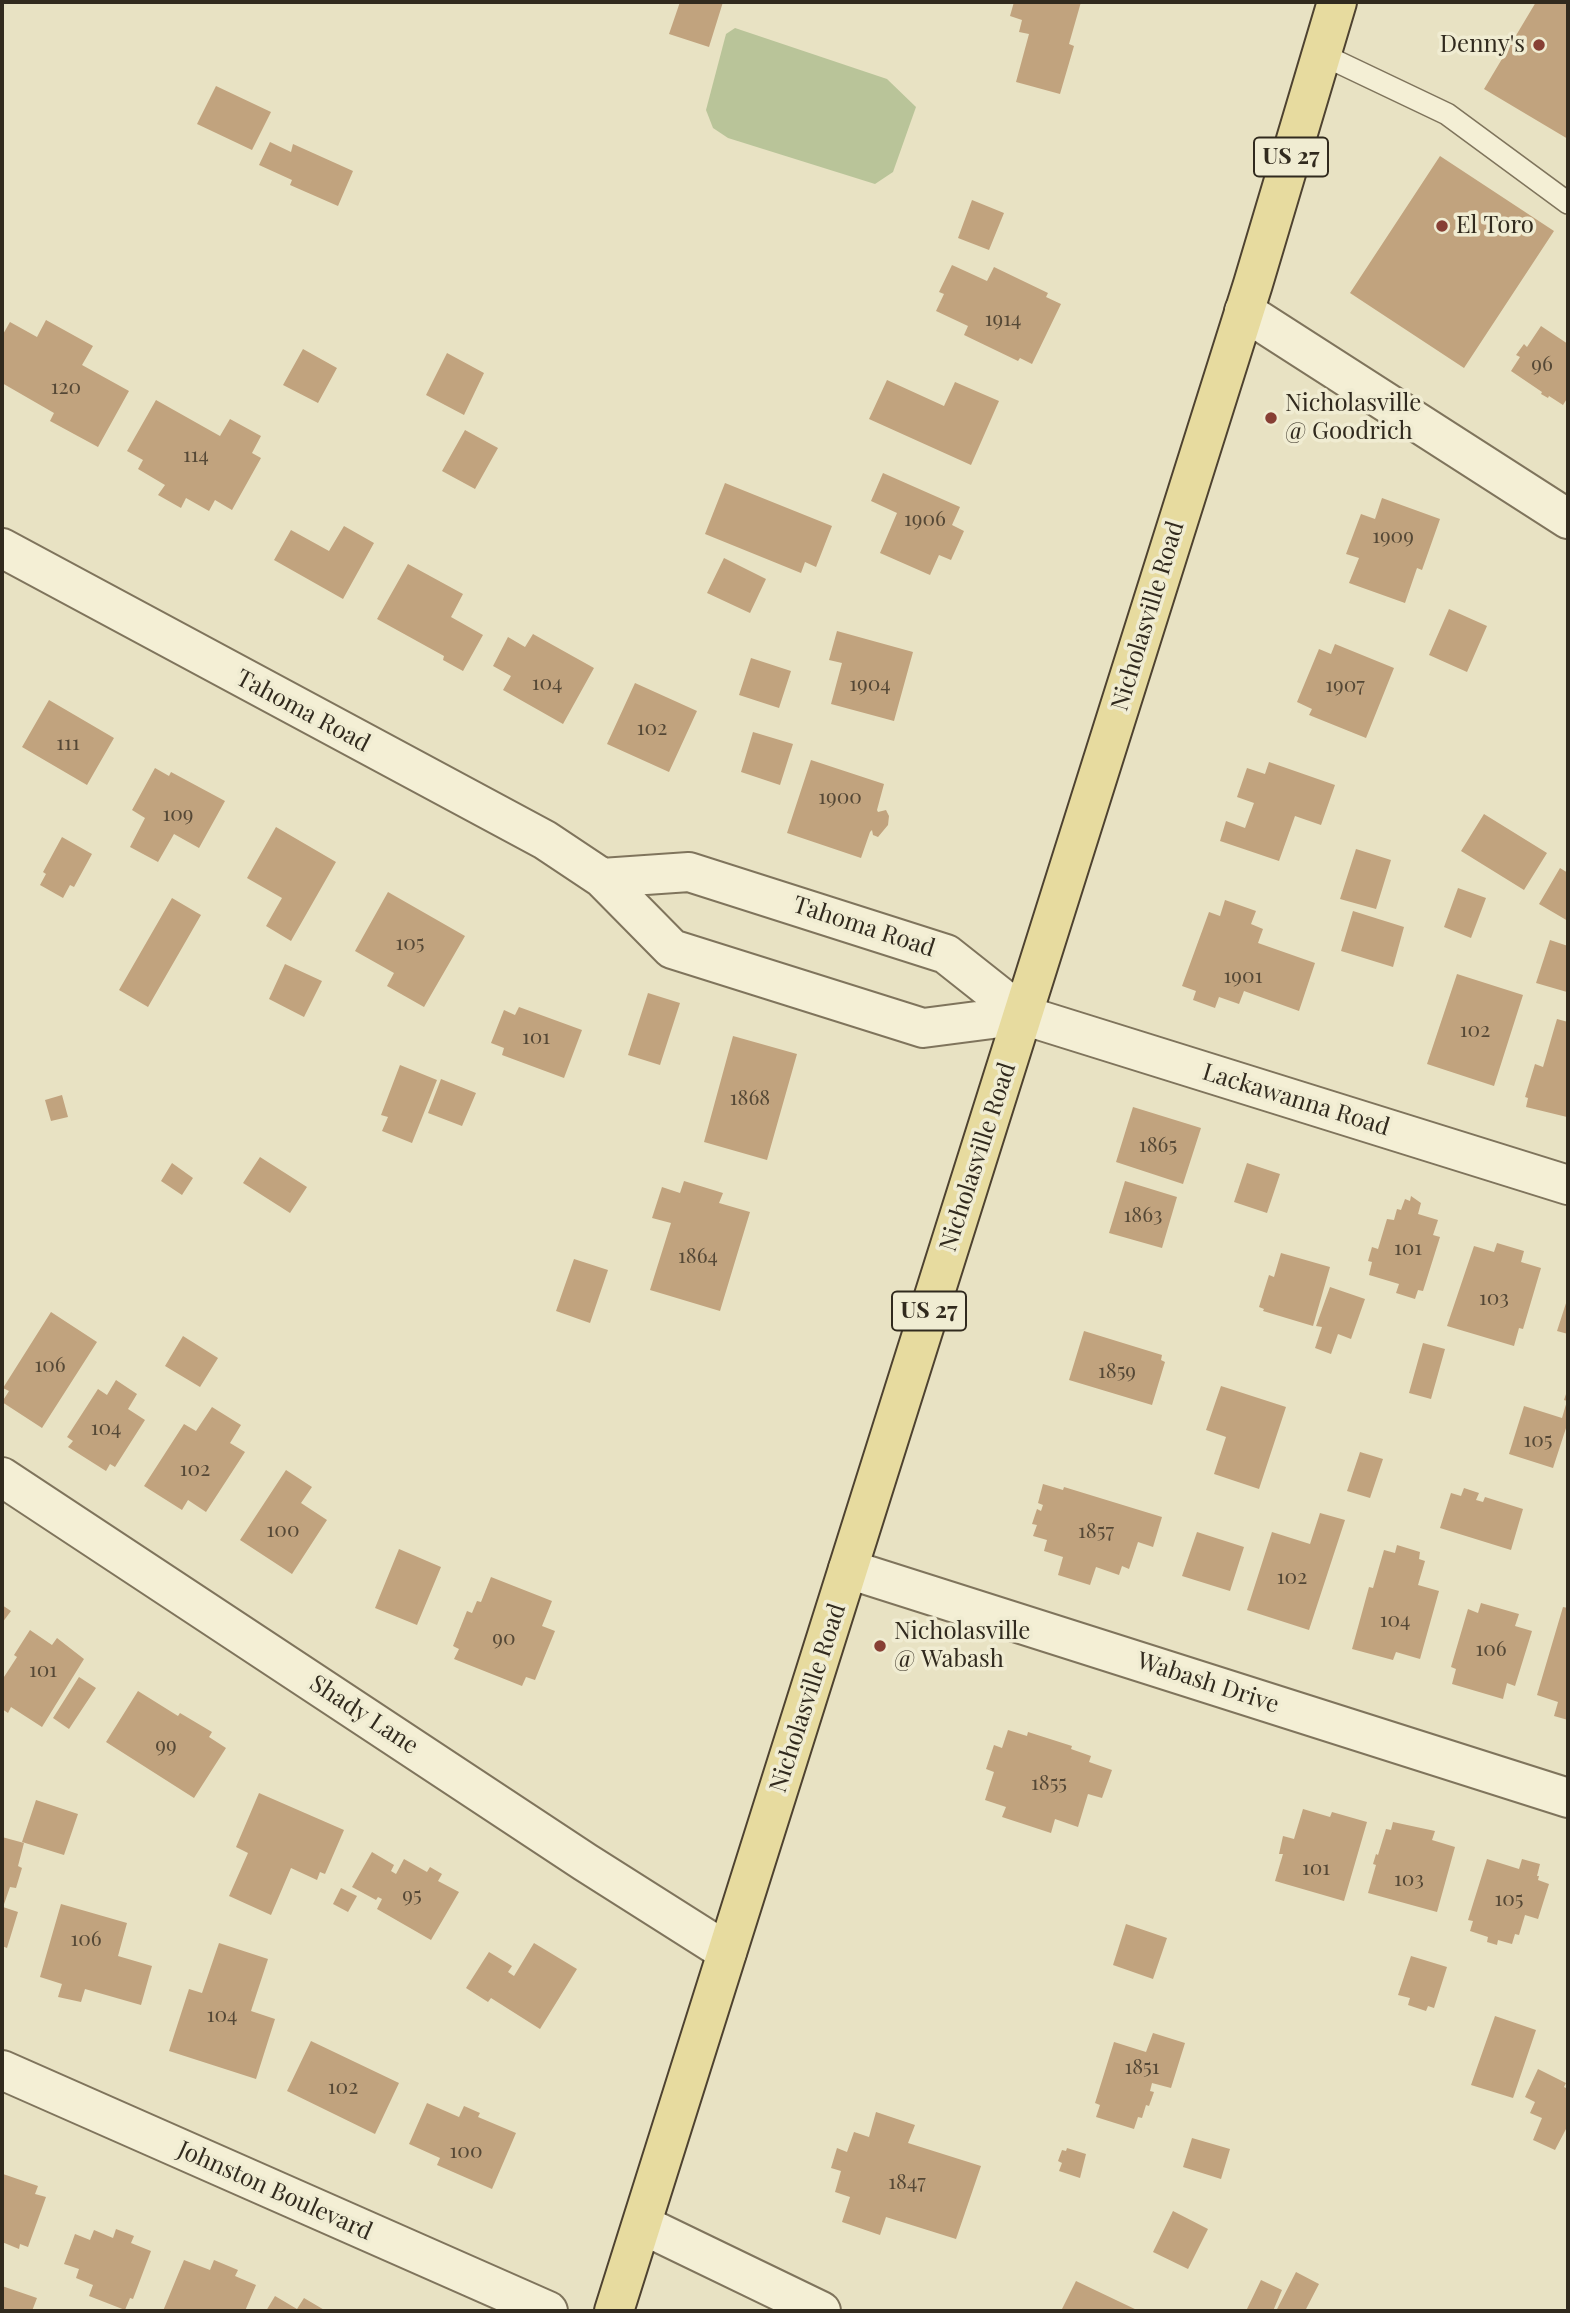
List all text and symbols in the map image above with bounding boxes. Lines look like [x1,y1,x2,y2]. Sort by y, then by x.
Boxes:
place label: Denny's [1440,31,1525,59]
marker: Denny's [1531,37,1547,53]
road number: US 27 [1254,138,1328,176]
place label: El Toro [1456,212,1534,240]
marker: El Toro [1434,218,1450,234]
house number: 1914 [985,306,1021,332]
house number: 96 [1531,351,1553,377]
house number: 120 [51,374,81,400]
place label: Nicholasville @ Goodrich [1285,390,1421,446]
marker: Nicholasville @ Goodrich [1263,410,1279,426]
house number: 114 [183,442,209,468]
house number: 1906 [904,506,946,532]
street label: Nicholasville Road [1105,518,1191,714]
house number: 1909 [1372,523,1414,549]
street label: Tahoma Road [231,664,375,758]
house number: 104 [532,670,562,696]
house number: 1904 [849,671,891,697]
house number: 1907 [1325,672,1365,698]
house number: 102 [637,715,667,741]
house number: 111 [56,730,80,756]
house number: 1900 [818,784,862,810]
house number: 109 [162,801,194,827]
street label: Tahoma Road [789,890,939,964]
house number: 105 [395,930,425,956]
house number: 1901 [1224,963,1262,989]
house number: 102 [1460,1017,1490,1043]
house number: 101 [522,1024,550,1050]
street label: Lackawanna Road [1199,1058,1393,1142]
street label: Nicholasville Road [934,1059,1022,1255]
house number: 1868 [730,1085,770,1111]
house number: 1865 [1139,1132,1177,1158]
house number: 1863 [1123,1202,1163,1228]
house number: 101 [1394,1235,1422,1261]
house number: 1864 [678,1243,718,1269]
house number: 103 [1479,1285,1509,1311]
road number: US 27 [892,1292,966,1330]
house number: 106 [34,1352,66,1378]
house number: 1859 [1098,1358,1136,1384]
house number: 104 [91,1415,121,1441]
house number: 105 [1523,1427,1553,1453]
house number: 102 [180,1456,210,1482]
house number: 100 [267,1517,299,1543]
house number: 1857 [1078,1518,1114,1544]
house number: 102 [1277,1564,1307,1590]
street label: Nicholasville Road [764,1600,852,1796]
house number: 104 [1380,1607,1410,1633]
place label: Nicholasville @ Wabash [894,1618,1030,1674]
house number: 90 [492,1625,516,1651]
house number: 106 [1475,1636,1507,1662]
marker: Nicholasville @ Wabash [872,1638,888,1654]
street label: Wabash Drive [1133,1647,1283,1719]
house number: 101 [29,1657,57,1683]
street label: Shady Lane [304,1669,424,1761]
house number: 99 [155,1732,177,1758]
house number: 1855 [1031,1770,1067,1796]
house number: 101 [1302,1855,1330,1881]
house number: 103 [1394,1866,1424,1892]
house number: 95 [402,1882,422,1908]
house number: 105 [1494,1886,1524,1912]
house number: 106 [70,1926,102,1952]
house number: 104 [207,2002,237,2028]
house number: 1851 [1124,2054,1160,2080]
house number: 102 [328,2074,358,2100]
street label: Johnston Boulevard [173,2135,377,2247]
house number: 100 [450,2138,482,2164]
house number: 1847 [888,2169,926,2195]

